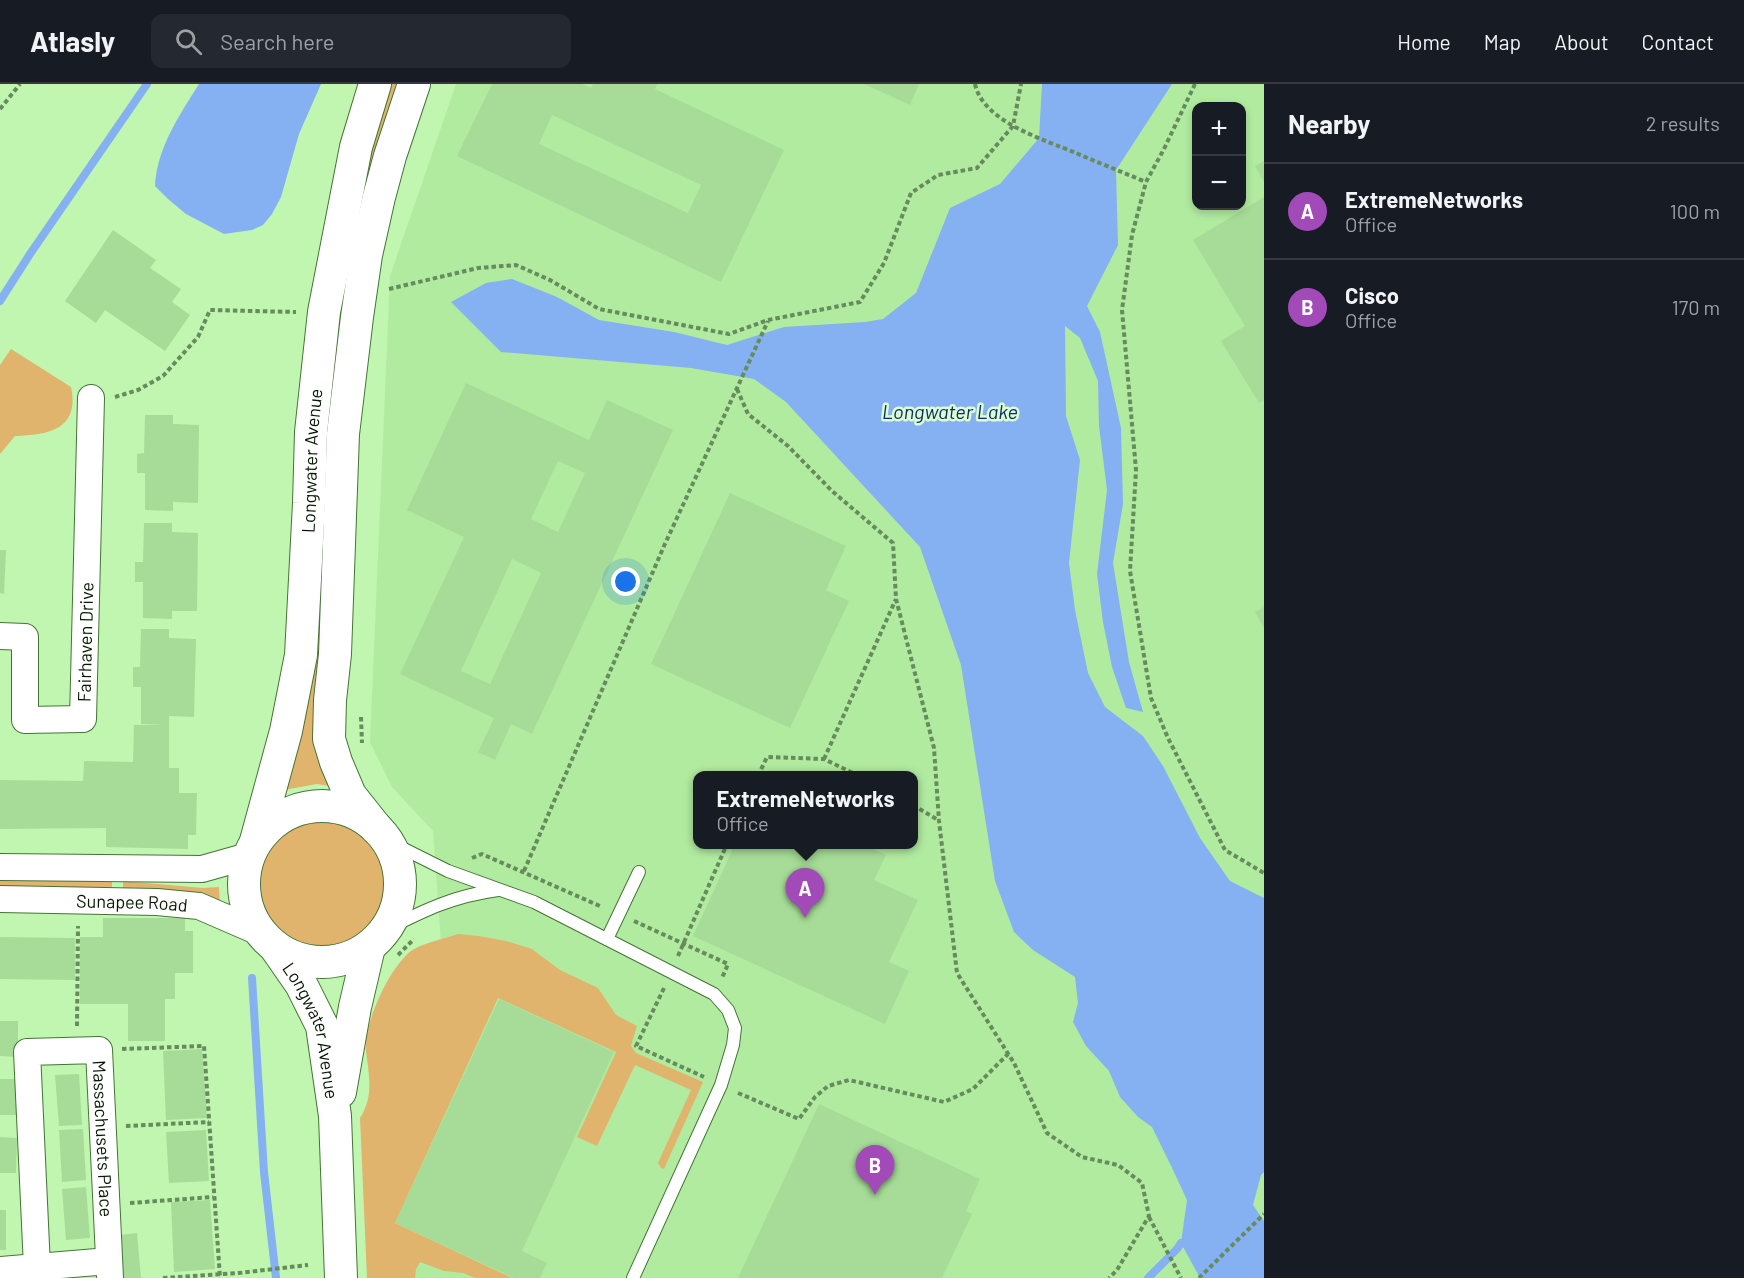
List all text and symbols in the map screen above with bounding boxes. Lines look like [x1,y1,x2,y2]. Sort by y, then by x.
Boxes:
search box [151,14,571,68]
text: Atlasly [30,24,115,58]
icon: search [172,25,205,58]
text: Search here [220,28,335,54]
text: Home [1397,29,1451,54]
text: Map [1484,29,1521,54]
text: About [1554,29,1609,54]
text: Contact [1642,29,1714,54]
map controls [1192,102,1246,210]
button: + [1192,102,1246,156]
text: Nearby [1288,108,1370,139]
text: 2 results [1646,111,1720,135]
button: − [1192,156,1246,210]
text: ExtremeNetworks [1345,186,1523,212]
text: A [1301,199,1314,223]
text: 100 m [1670,199,1720,223]
text: Office [1345,212,1397,236]
text: Cisco [1345,282,1399,308]
text: B [1301,295,1314,319]
text: 170 m [1672,295,1720,319]
text: Office [1345,308,1397,332]
street label: Longwater Avenue [296,387,327,534]
water label: Longwater Lake [882,399,1018,423]
your location [611,567,640,596]
street label: Fairhaven Drive [72,582,97,702]
popup [693,771,918,849]
text: ExtremeNetworks [717,785,894,811]
text: Office [717,811,769,835]
pin: A [786,868,824,918]
street label: Sunapee Road [76,889,189,916]
street label: Longwater Avenue [278,958,343,1100]
street label: Massachusets Place [89,1060,118,1218]
pin: B [856,1146,894,1195]

